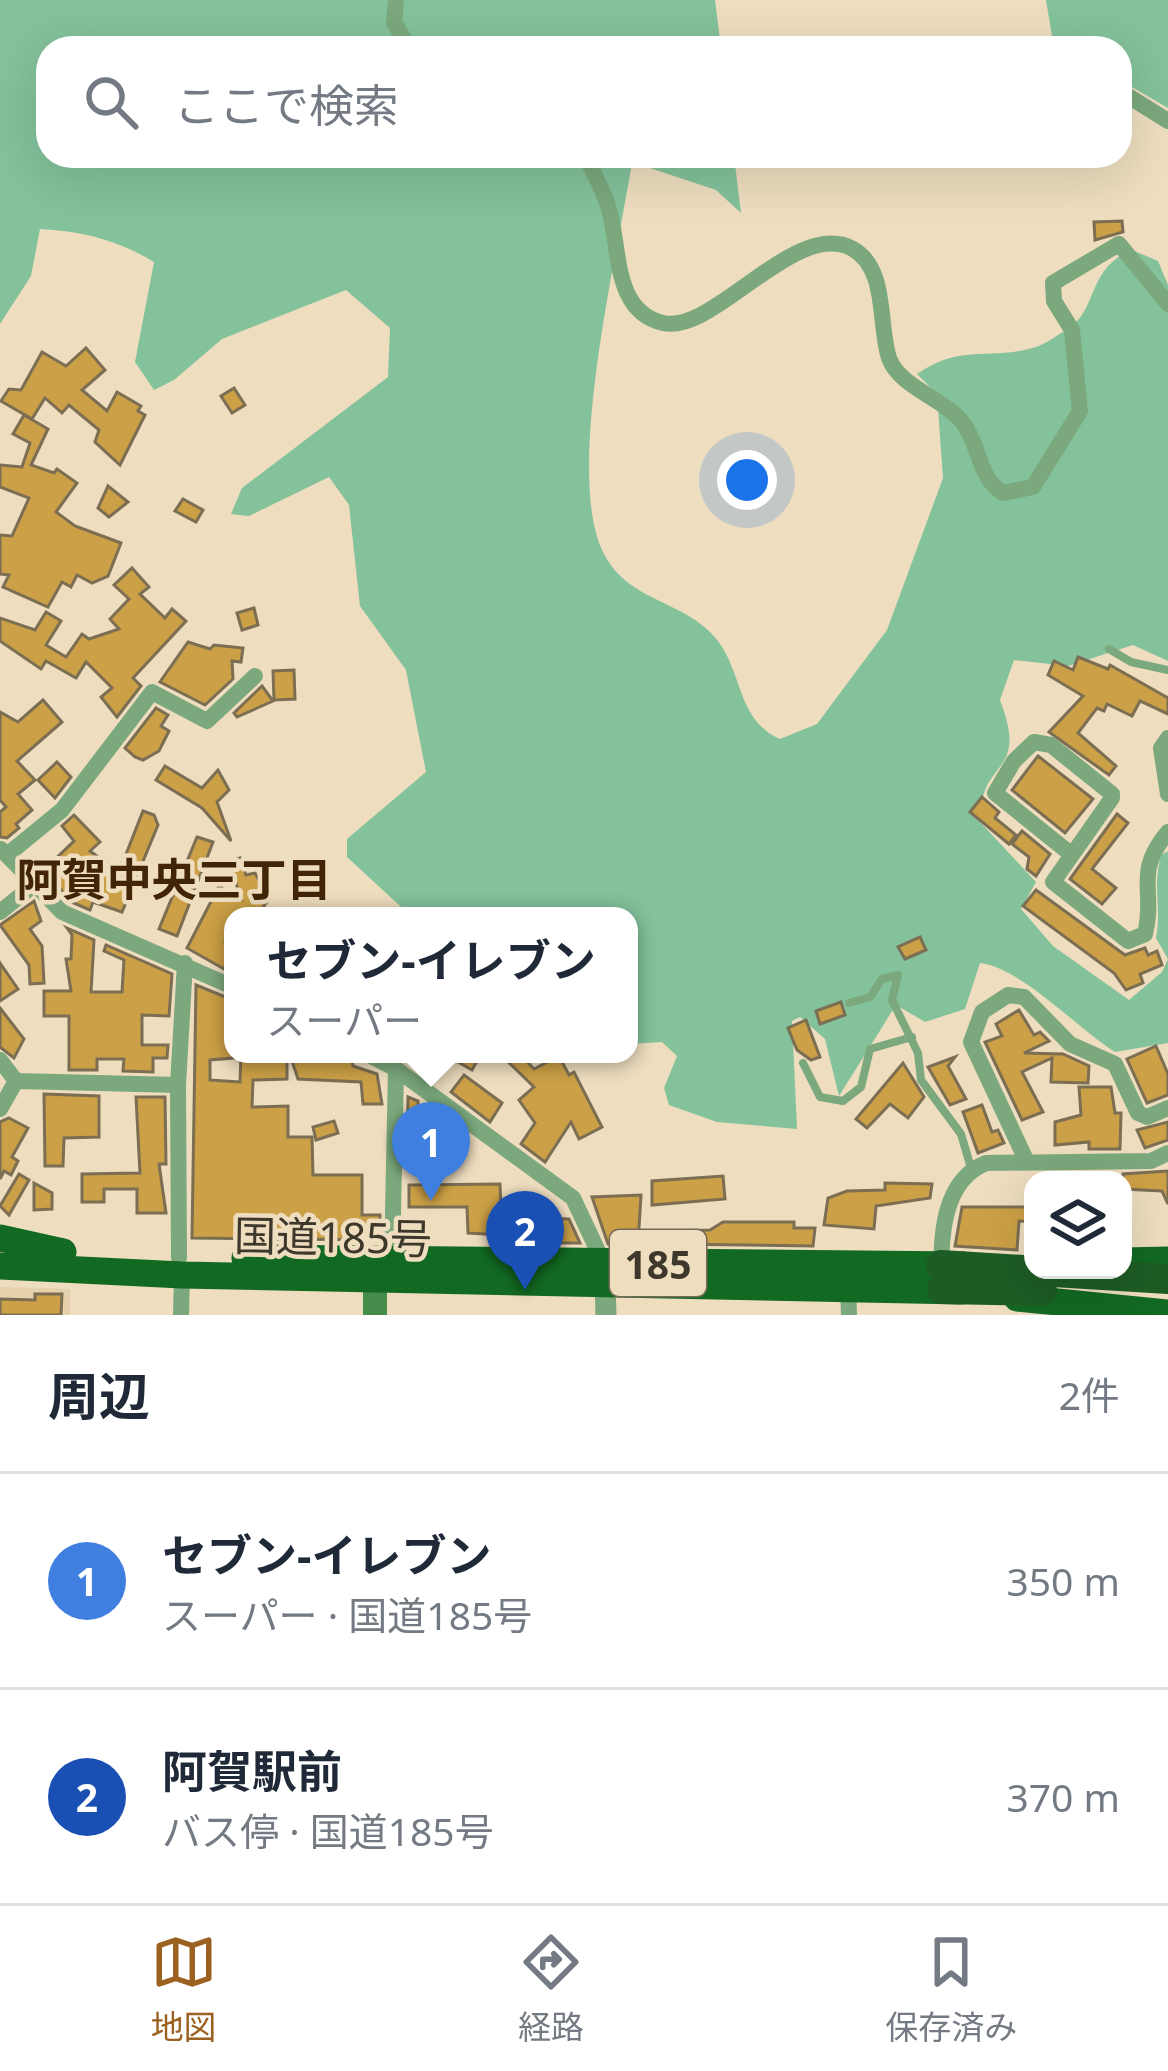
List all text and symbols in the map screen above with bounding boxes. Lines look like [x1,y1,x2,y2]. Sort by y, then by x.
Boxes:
search box [36,36,1132,168]
icon: search [78,69,144,135]
text: ここで検索 [174,74,399,135]
your location [717,450,777,510]
district label: 阿賀中央三丁目 [16,848,332,909]
popup [224,907,638,1063]
text: セブン-イレブン [266,929,596,990]
text: スーパー [266,993,422,1046]
pin: 1 [392,1102,470,1201]
map controls [1024,1171,1132,1279]
button: layers [1024,1171,1132,1279]
pin: 2 [486,1191,564,1290]
street label: 国道185号 [233,1206,433,1266]
road number: 185 [610,1230,706,1296]
text: 周辺 [48,1360,150,1430]
text: 2件 [1059,1368,1120,1421]
text: セブン-イレブン [162,1524,491,1585]
text: 1 [76,1554,98,1607]
text: 350 m [1006,1554,1120,1607]
text: スーパー · 国道185号 [162,1588,532,1641]
text: 阿賀駅前 [162,1740,342,1801]
text: 2 [76,1770,98,1823]
text: 370 m [1006,1770,1120,1823]
text: バス停 · 国道185号 [162,1804,494,1857]
tab: 地図 [151,1929,217,2049]
tab: 経路 [518,1929,584,2049]
tab: 保存済み [885,1929,1017,2049]

